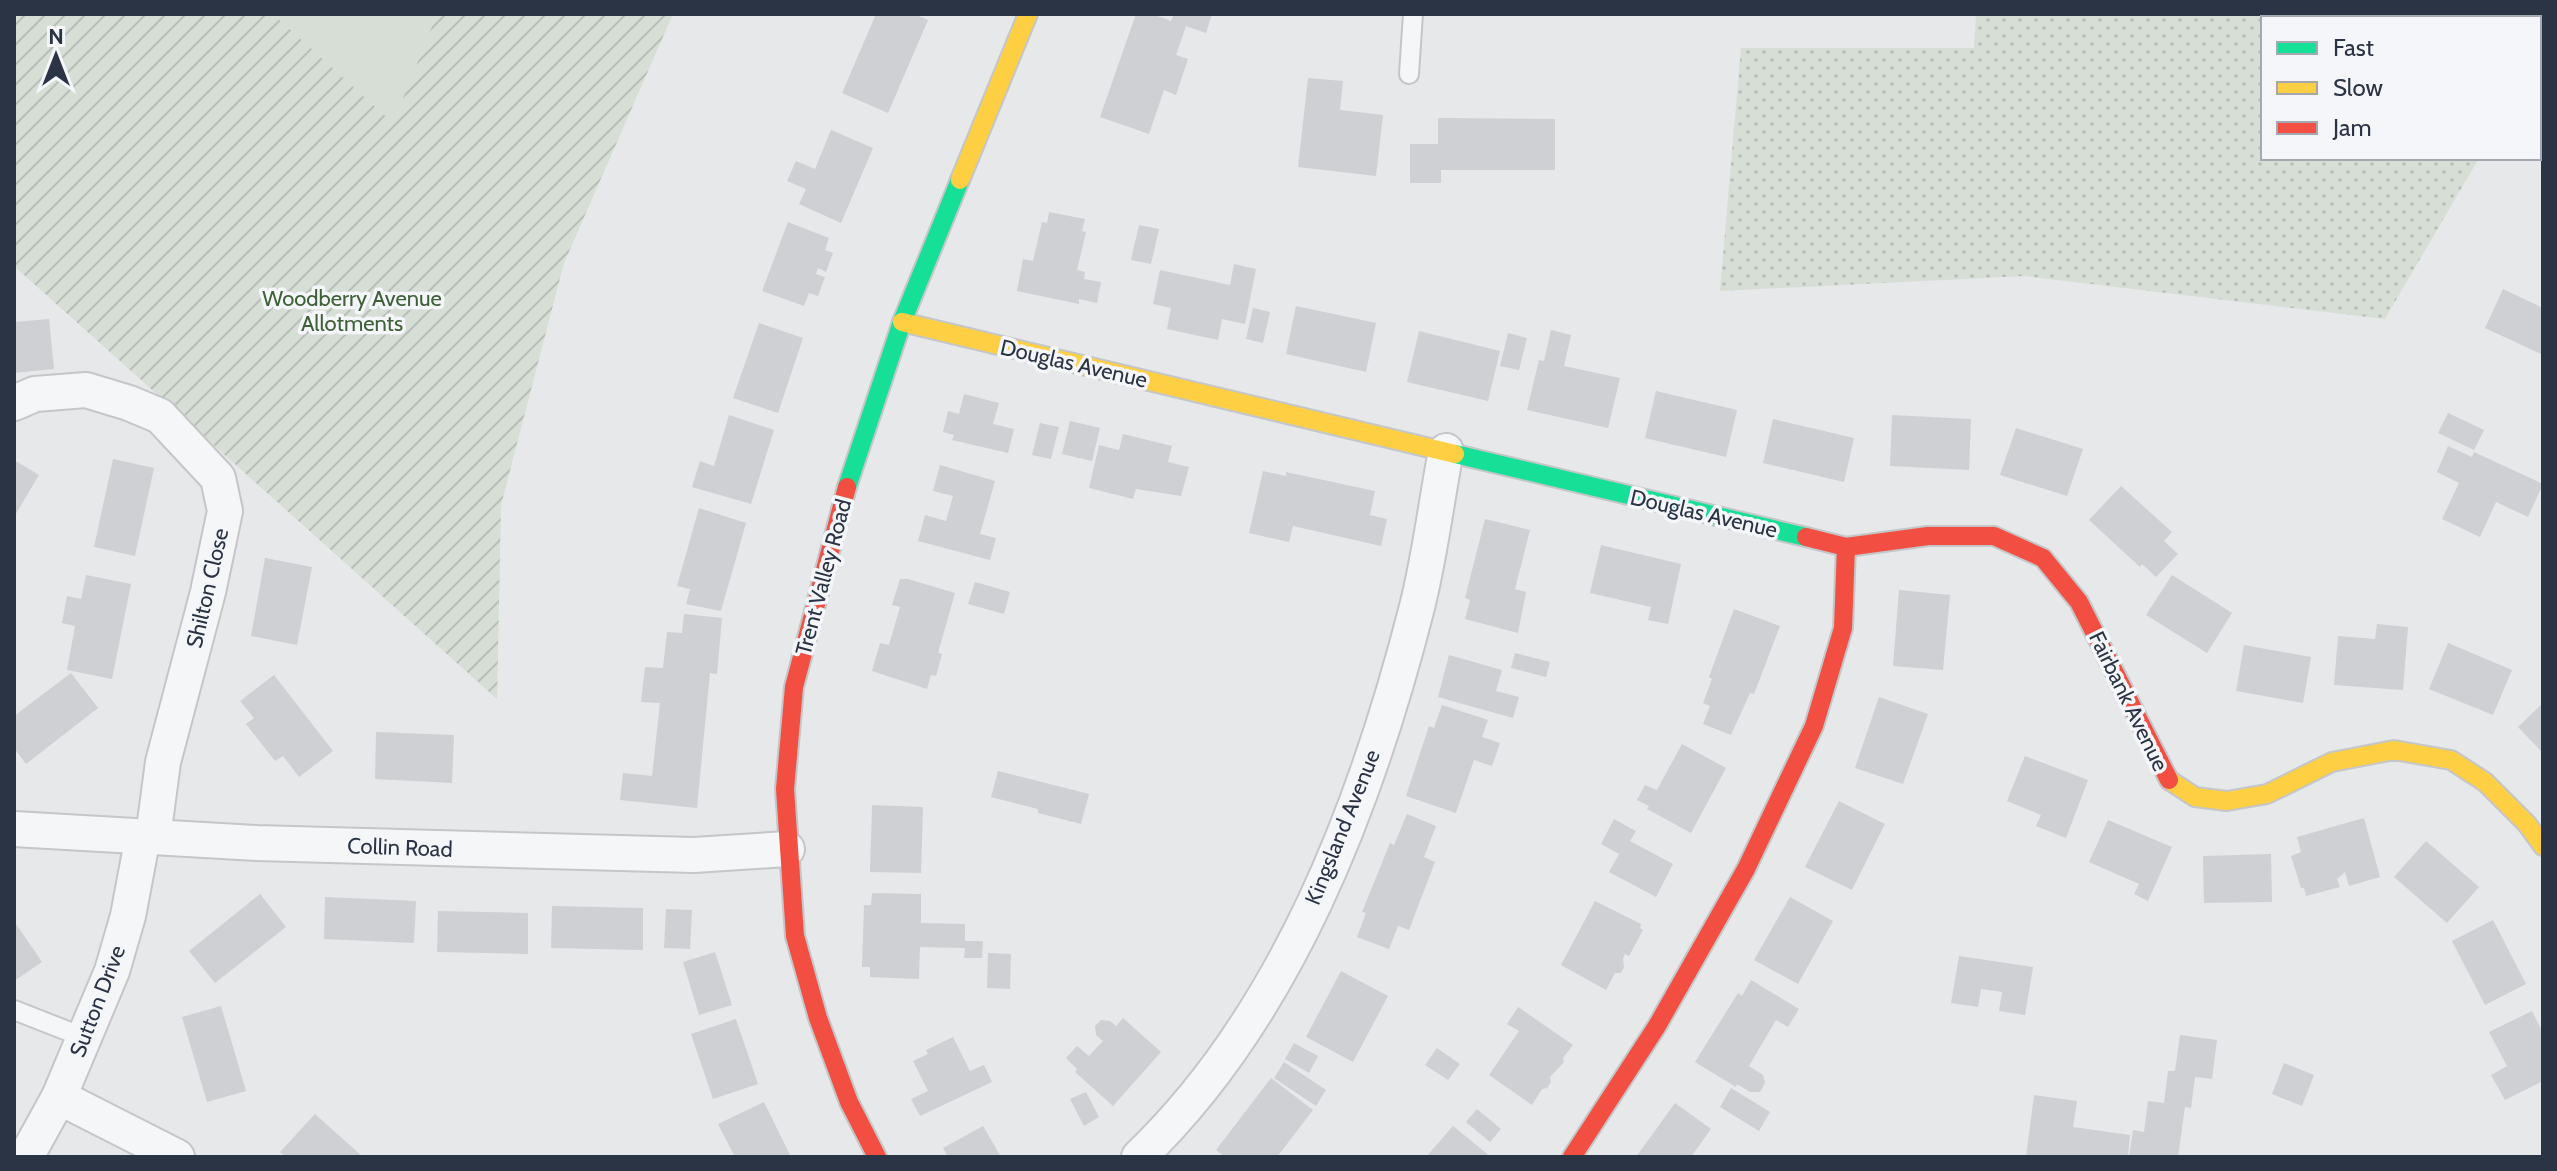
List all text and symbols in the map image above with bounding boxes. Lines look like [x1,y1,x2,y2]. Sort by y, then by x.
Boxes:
north arrow [16,16,96,96]
legend [2261,16,2541,160]
text: N [48,23,64,50]
text: Fast [2333,33,2374,62]
text: Slow [2333,73,2383,102]
text: Jam [2332,113,2371,142]
park label: Woodberry Avenue Allotments [262,285,442,337]
street label: Douglas Avenue [998,333,1150,394]
street label: Douglas Avenue [1628,483,1780,544]
street label: Trent Valley Road [790,496,857,658]
street label: Shilton Close [181,526,234,651]
street label: Fairbank Avenue [2083,627,2174,775]
street label: Kingsland Avenue [1299,746,1386,909]
street label: Collin Road [347,832,453,863]
street label: Sutton Drive [64,941,131,1061]

